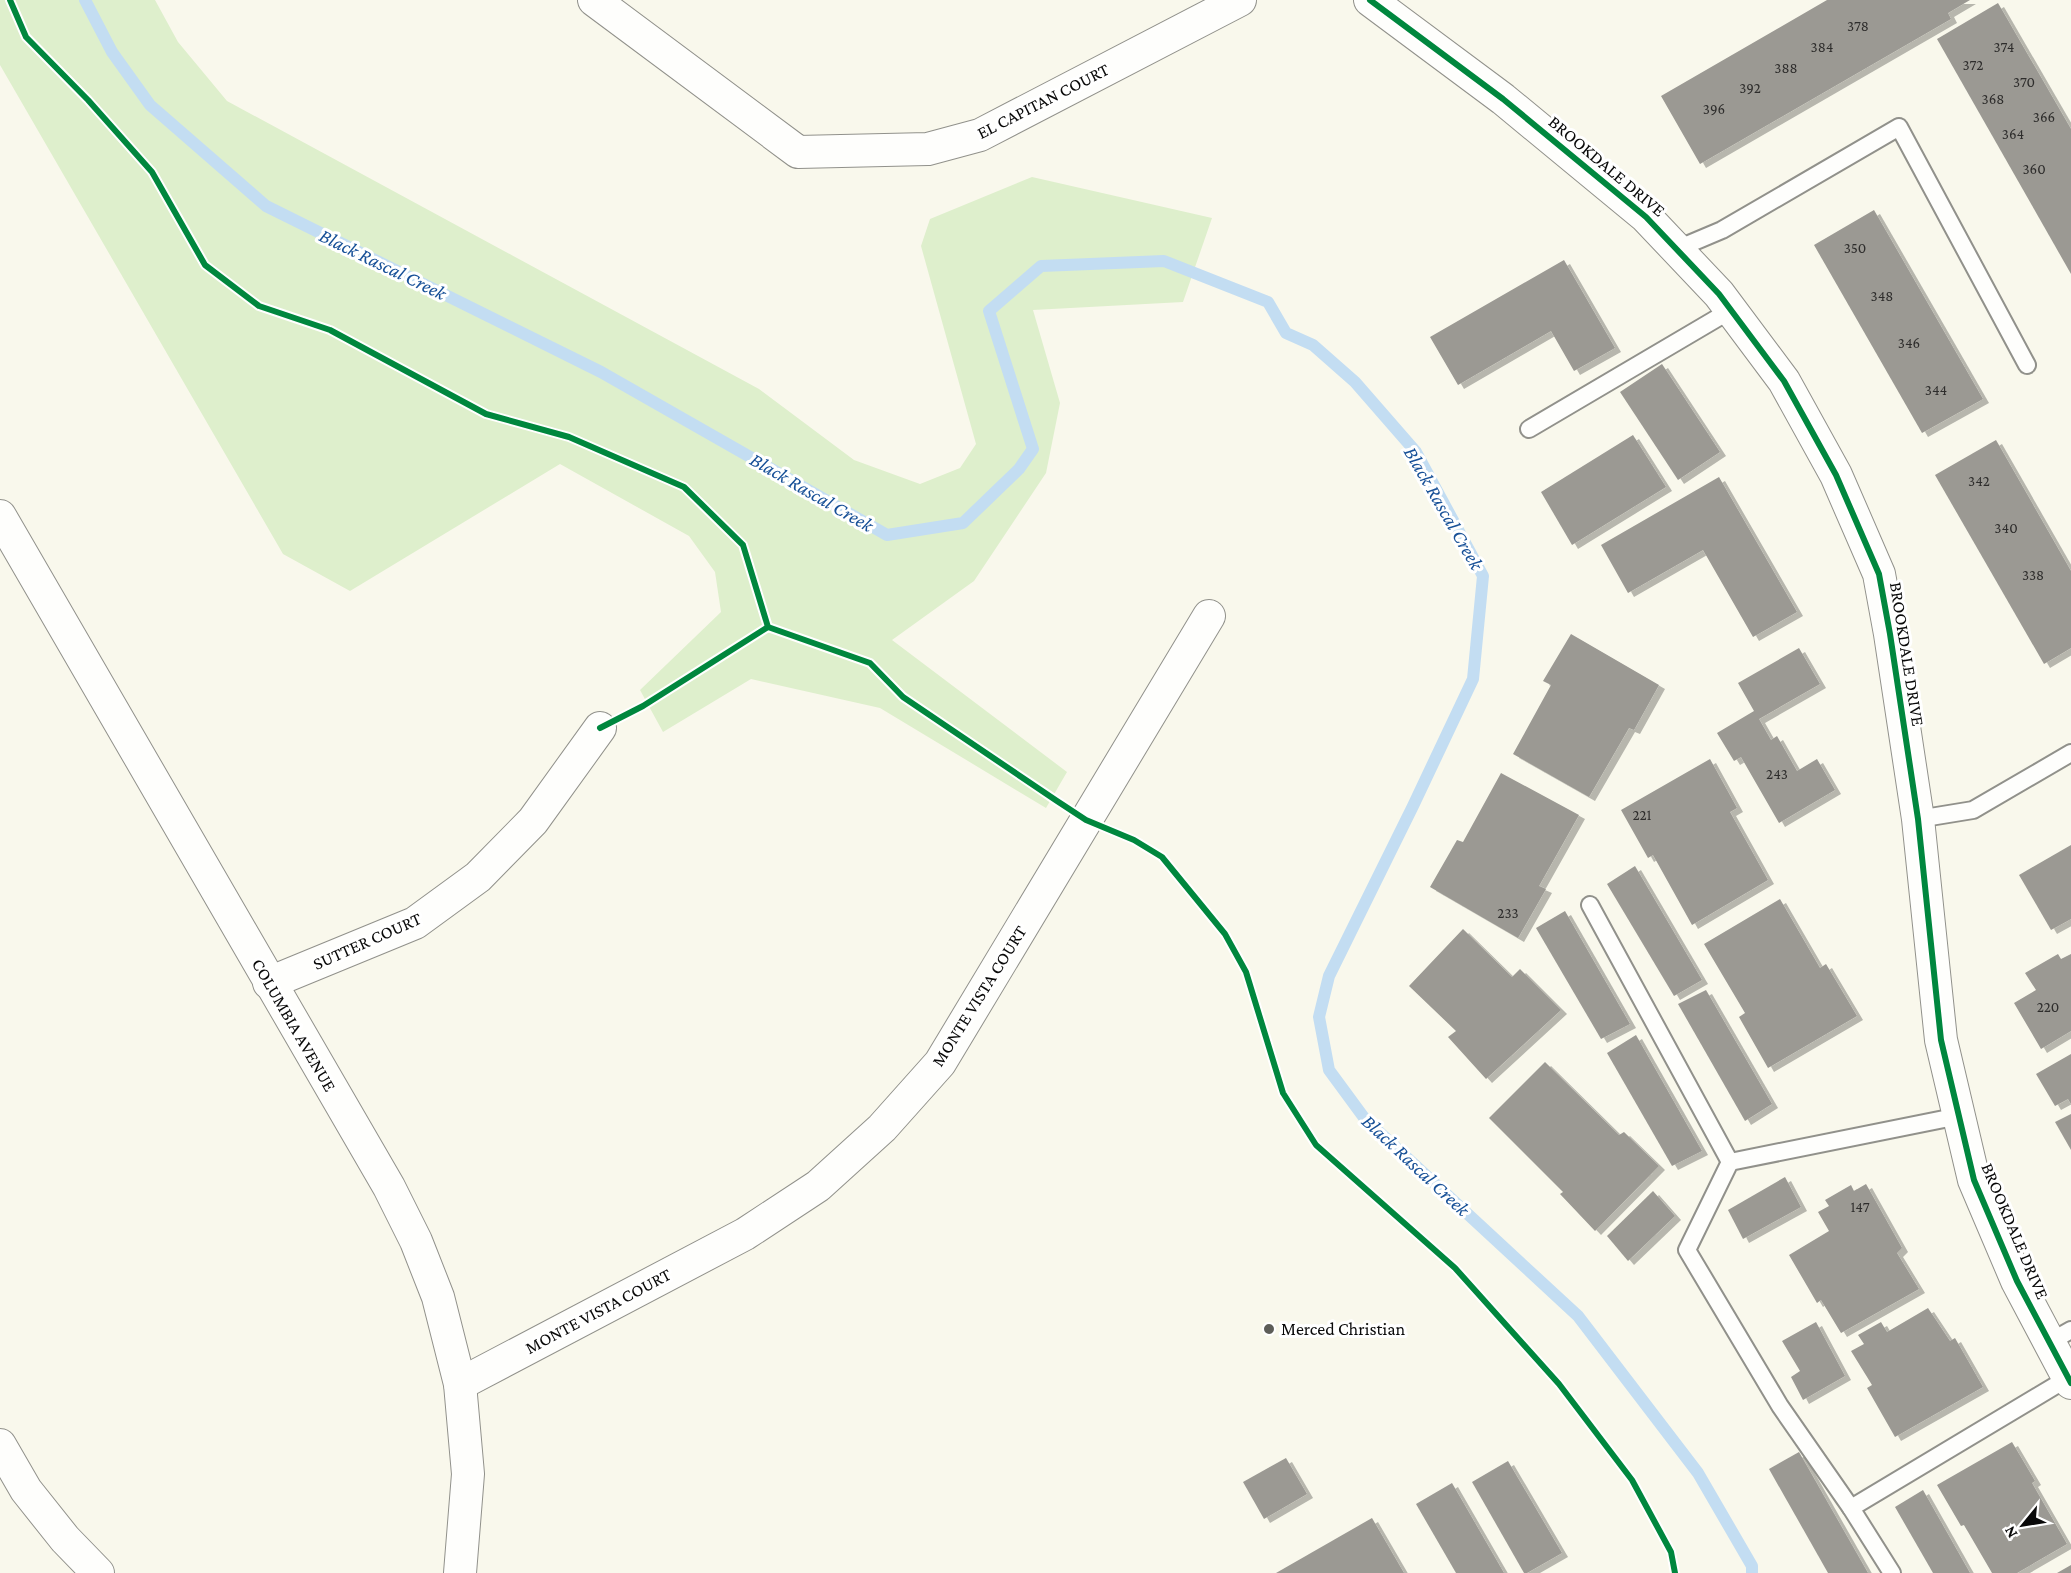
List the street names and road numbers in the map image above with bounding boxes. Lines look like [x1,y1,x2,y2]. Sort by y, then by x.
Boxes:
street label: EL CAPITAN COURT [974,59,1113,143]
street label: BROOKDALE DRIVE [1545,111,1669,221]
street label: BROOKDALE DRIVE [1886,580,1928,728]
street label: SUTTER COURT [310,908,424,974]
street label: MONTE VISTA COURT [928,922,1031,1070]
street label: COLUMBIA AVENUE [248,955,340,1095]
street label: BROOKDALE DRIVE [1977,1160,2053,1302]
street label: MONTE VISTA COURT [522,1264,675,1358]

